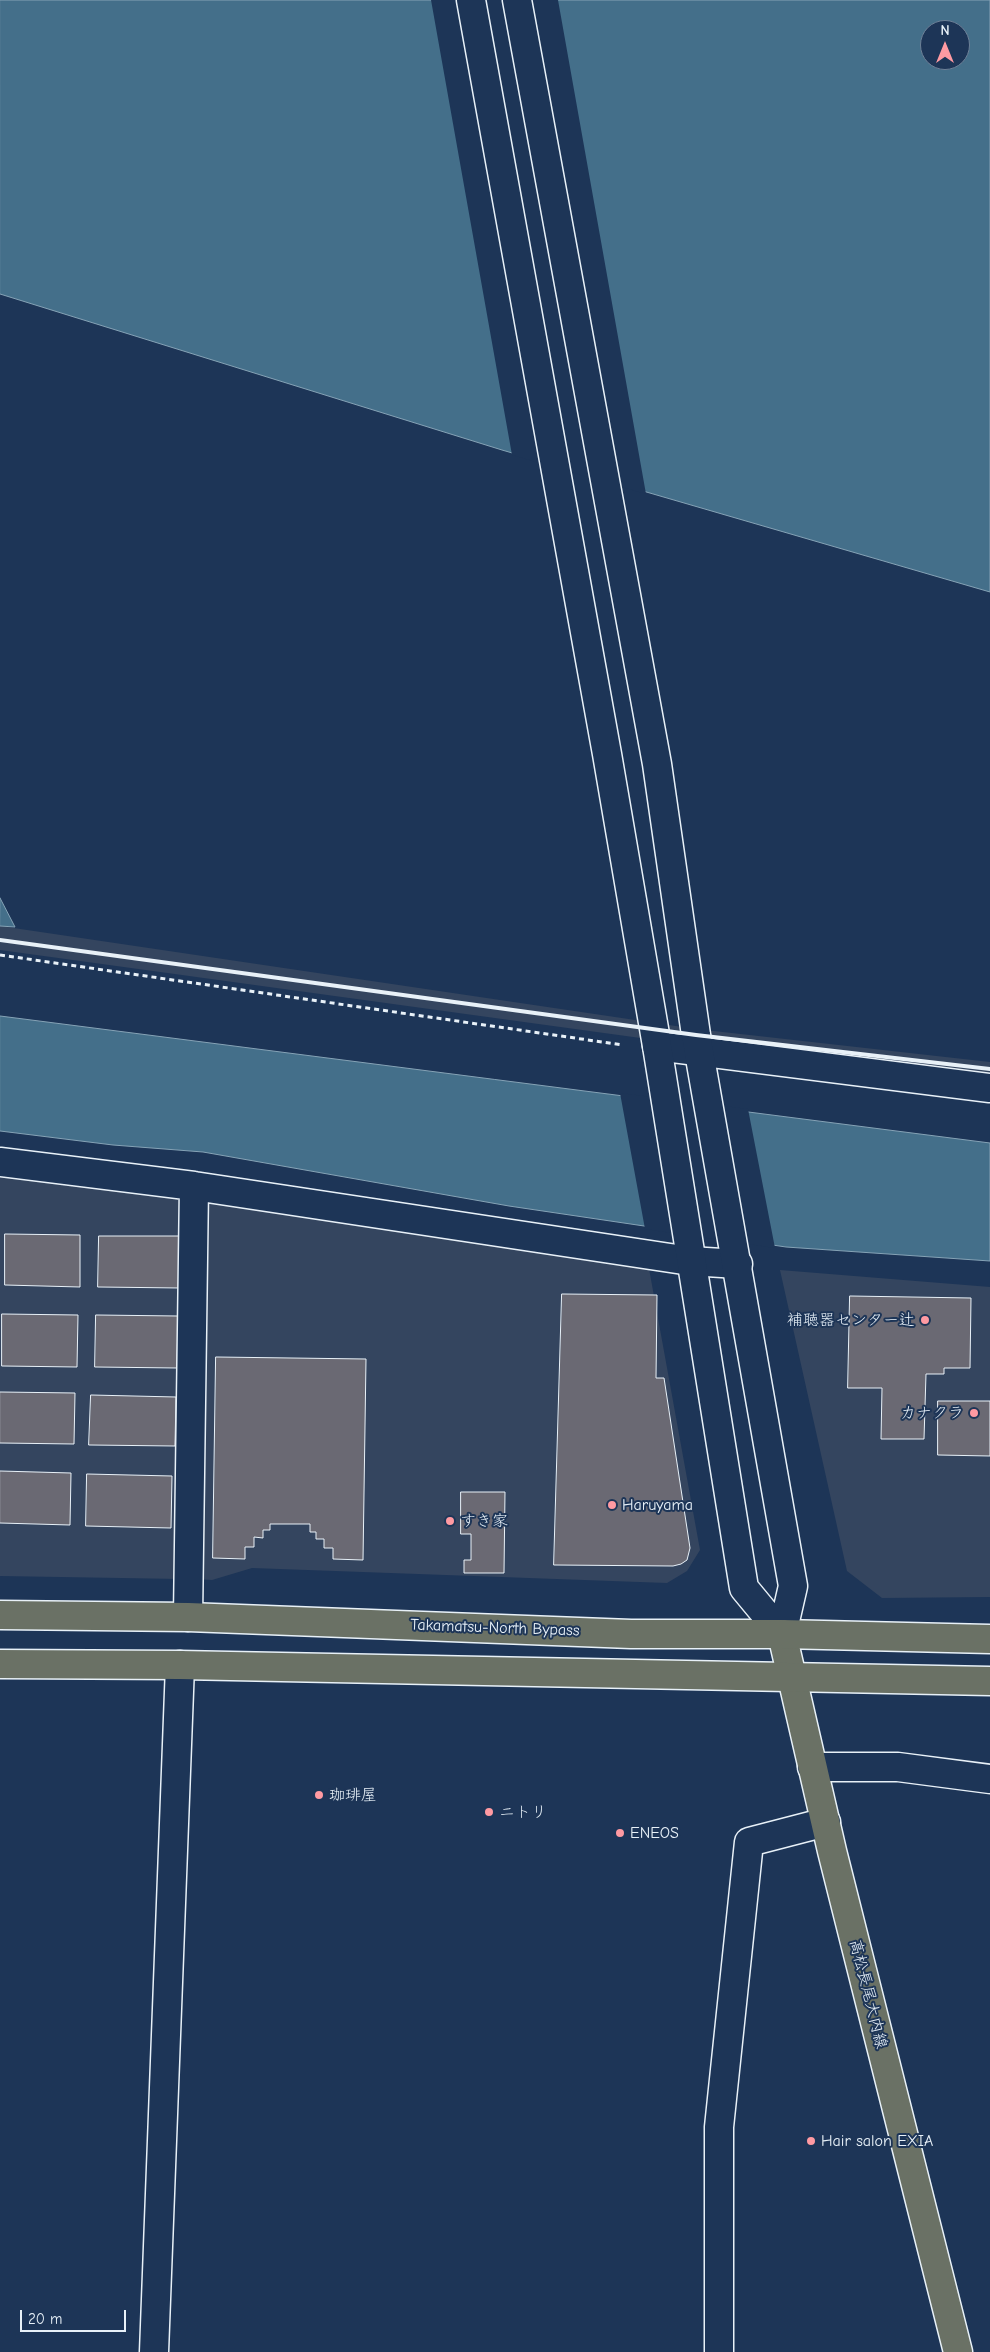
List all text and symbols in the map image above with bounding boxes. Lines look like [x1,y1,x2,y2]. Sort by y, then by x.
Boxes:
north arrow [920,20,970,70]
text: N [940,22,950,39]
place label: 補聴器センター辻 [787,1310,915,1330]
marker: 補聴器センター辻 [919,1314,931,1326]
place label: カナクラ [900,1403,964,1423]
marker: カナクラ [968,1407,980,1419]
place label: Haruyama [622,1495,693,1515]
marker: Haruyama [606,1499,618,1511]
place label: すき家 [460,1511,508,1531]
marker: すき家 [444,1515,456,1527]
street label: Takamatsu-North Bypass [410,1615,580,1641]
place label: 珈琲屋 [329,1785,377,1805]
marker: 珈琲屋 [313,1789,325,1801]
place label: ニトリ [499,1802,547,1822]
marker: ニトリ [483,1806,495,1818]
place label: ENEOS [630,1823,679,1843]
marker: ENEOS [614,1827,626,1839]
street label: 高松長尾大内線 [845,1937,891,2051]
place label: Hair salon EXIA [821,2131,933,2151]
marker: Hair salon EXIA [805,2135,817,2147]
scale bar [22,2300,129,2332]
text: 20 m [28,2310,62,2328]

